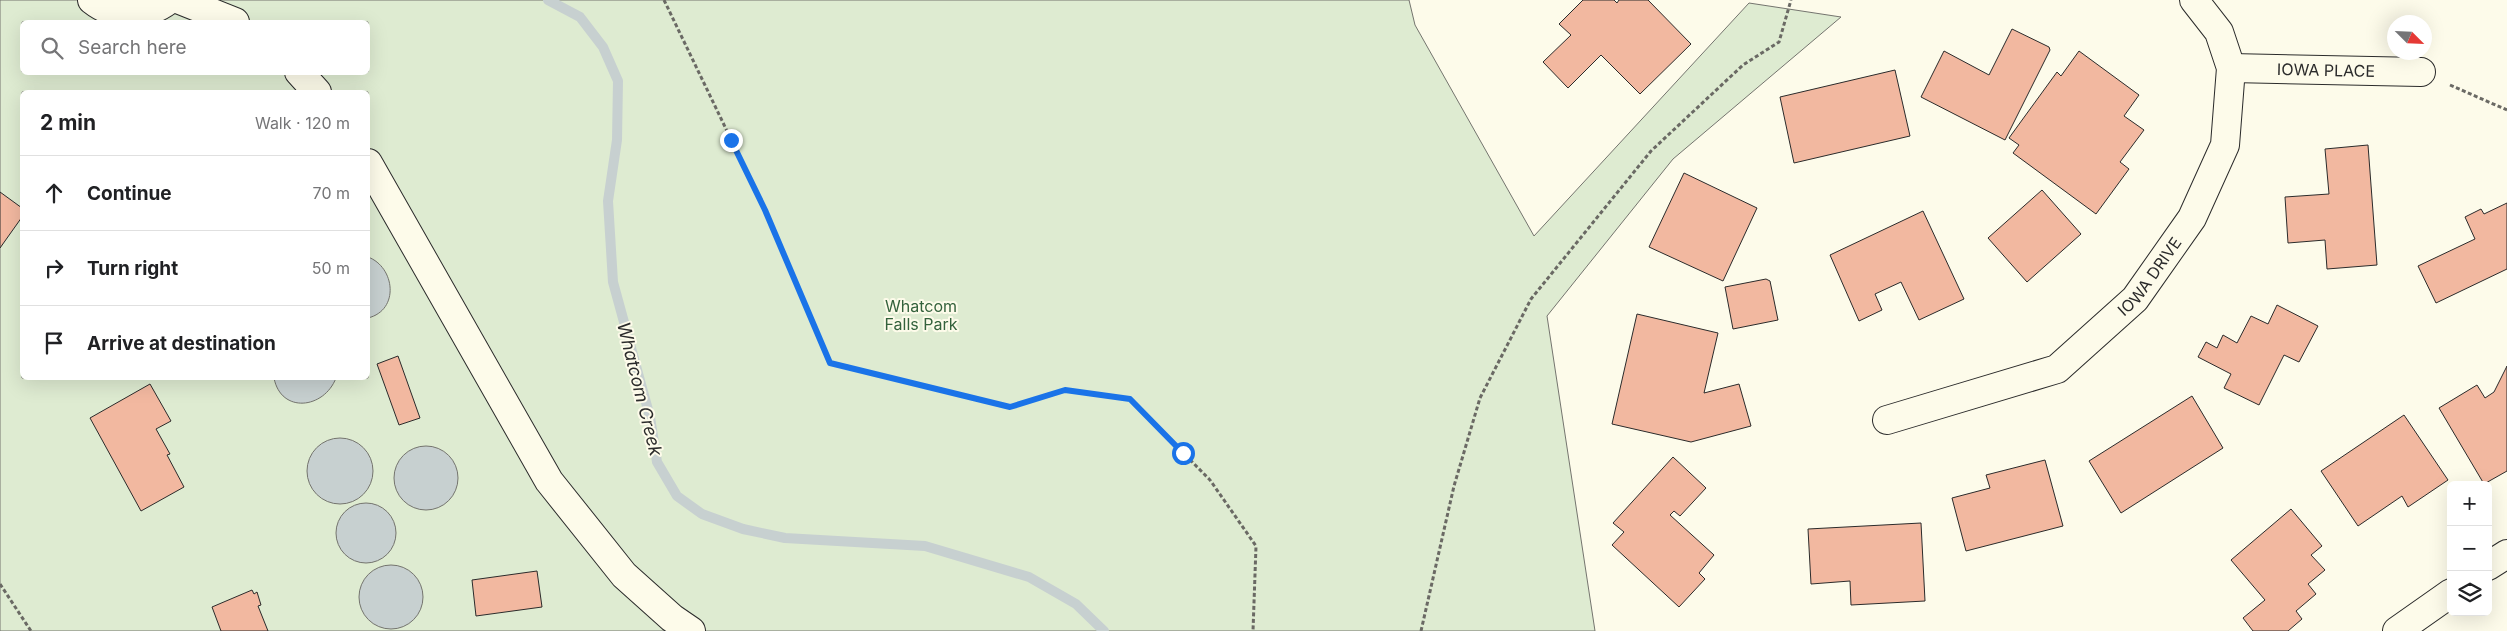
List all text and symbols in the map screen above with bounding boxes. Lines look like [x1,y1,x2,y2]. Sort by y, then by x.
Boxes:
north arrow [2387,15,2432,60]
search box [20,20,370,75]
icon: search [38,34,66,62]
text: Search here [78,36,187,59]
street label: IOWA PLACE [2277,59,2375,81]
text: 2 min [40,110,96,135]
text: Walk · 120 m [255,113,350,133]
route end [720,129,743,152]
icon: ahead [40,179,68,207]
text: Continue [87,182,172,205]
text: 70 m [313,183,350,203]
street label: IOWA DRIVE [2113,233,2186,320]
icon: right [40,254,68,282]
text: Turn right [87,257,178,280]
text: 50 m [312,258,350,278]
park label: Whatcom Falls Park [885,296,958,334]
water label: Whatcom Creek [613,320,667,459]
icon: arrive [40,329,68,357]
text: Arrive at destination [87,332,276,355]
route start [1172,442,1195,465]
map controls [2447,481,2492,616]
button: + [2447,481,2492,526]
button: − [2447,526,2492,571]
button: layers [2447,571,2492,616]

